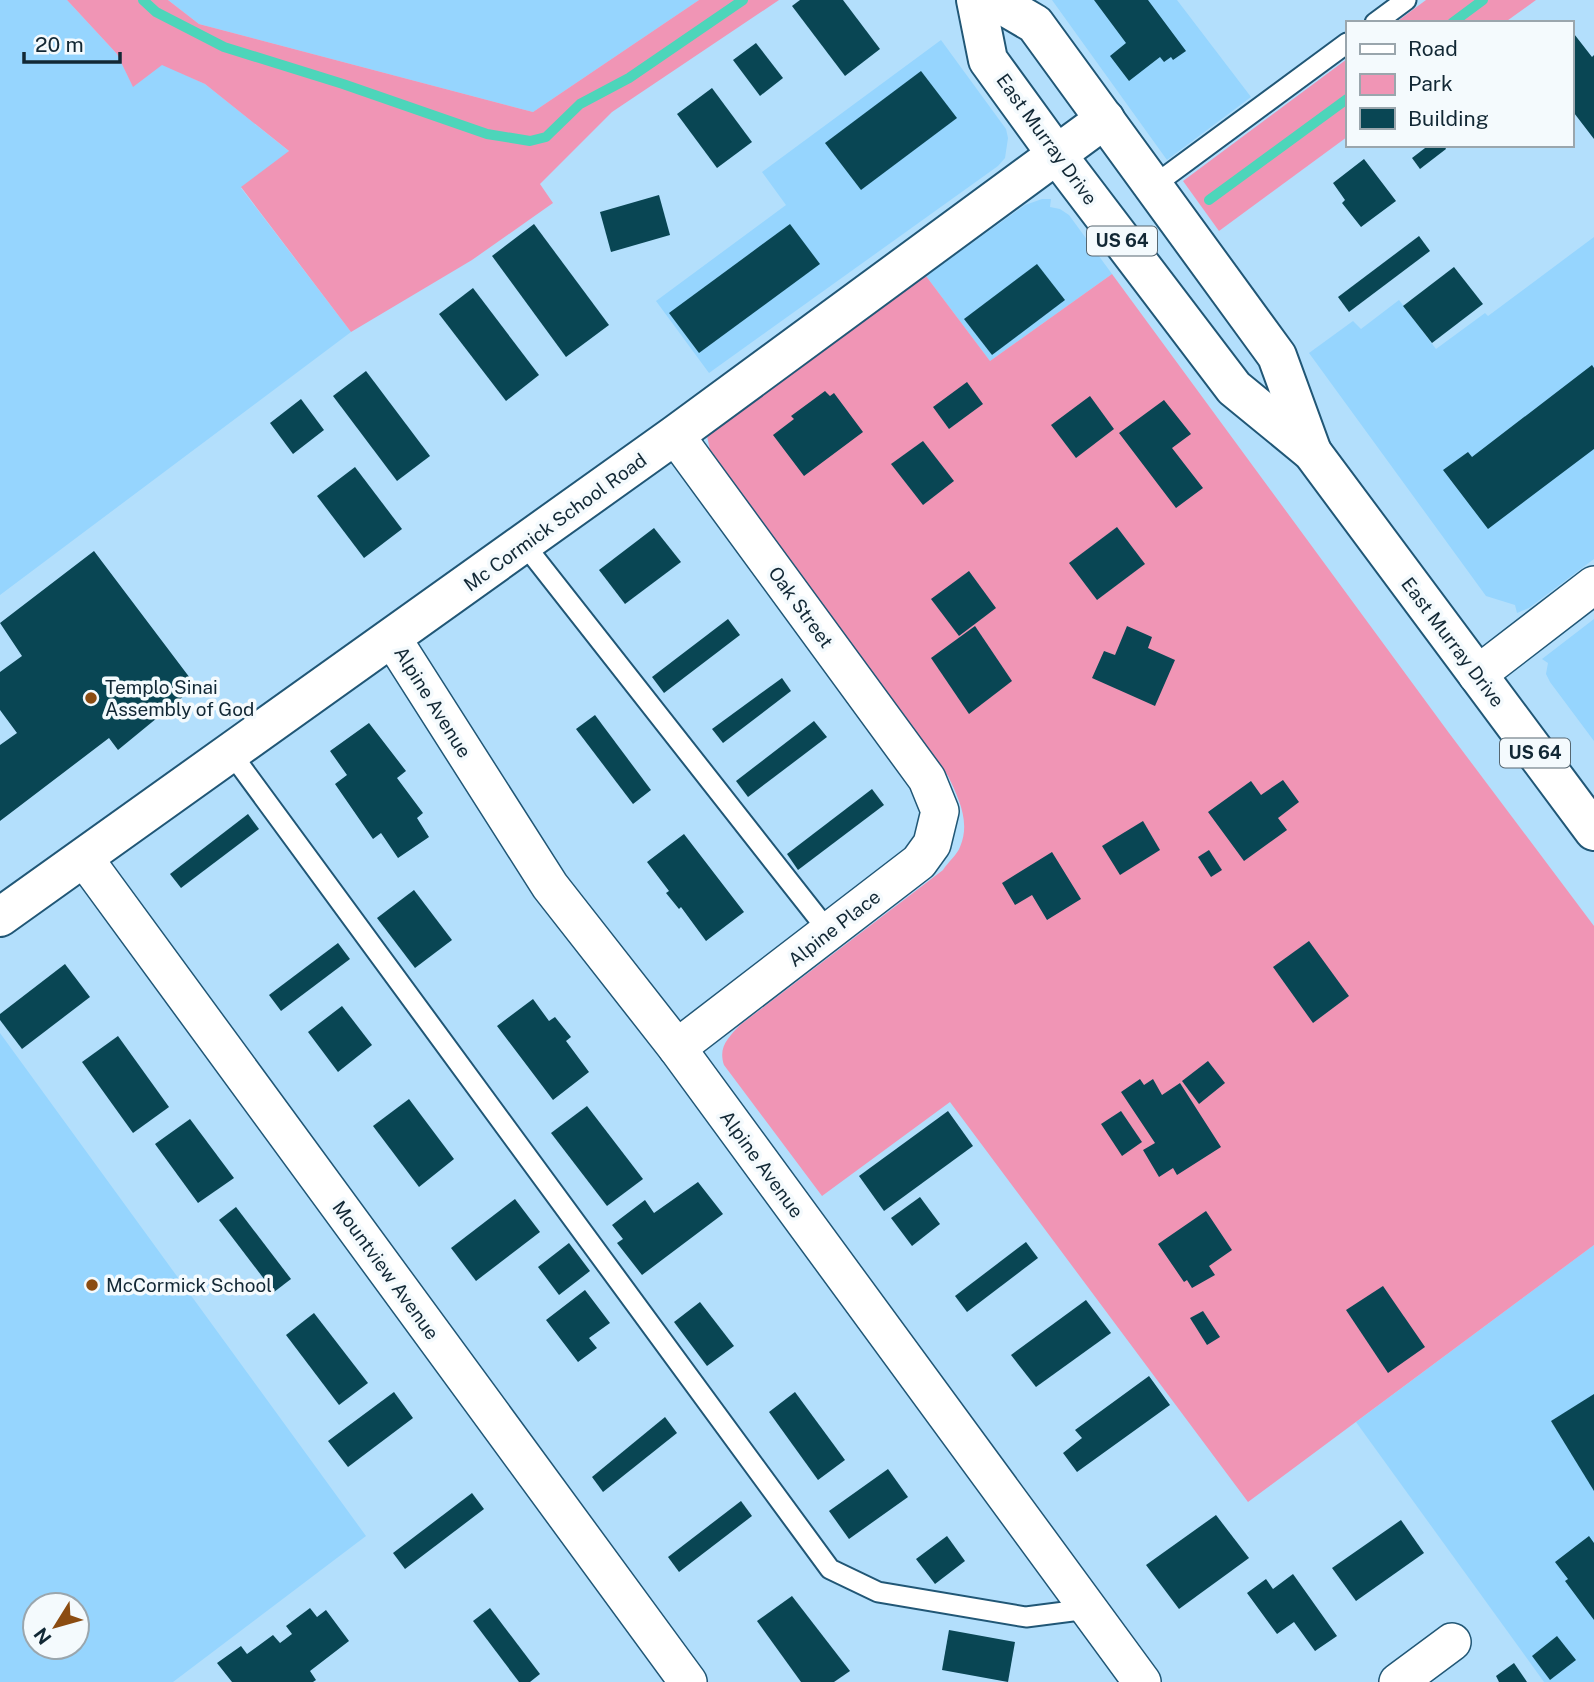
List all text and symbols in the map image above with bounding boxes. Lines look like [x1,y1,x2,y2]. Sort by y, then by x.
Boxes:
scale bar [24,21,121,65]
legend [1346,21,1573,147]
text: 20 m [35,32,84,57]
text: Road [1408,36,1458,61]
street label: East Murray Drive [992,69,1102,209]
text: Park [1408,71,1453,96]
text: Building [1408,106,1489,131]
road number: US 64 [1087,227,1157,256]
street label: Mc Cormick School Road [459,448,651,596]
street label: Oak Street [764,562,838,652]
street label: East Murray Drive [1397,573,1509,711]
street label: Alpine Avenue [390,642,476,762]
place label: Templo Sinai Assembly of God [105,676,254,720]
marker: Templo Sinai Assembly of God [83,690,99,706]
road number: US 64 [1500,738,1570,768]
street label: Alpine Place [784,885,884,971]
street label: Alpine Avenue [716,1106,808,1222]
street label: Mountview Avenue [328,1196,444,1344]
place label: McCormick School [106,1274,272,1296]
marker: McCormick School [84,1277,100,1293]
north arrow [21,1591,91,1661]
text: N [29,1624,56,1649]

